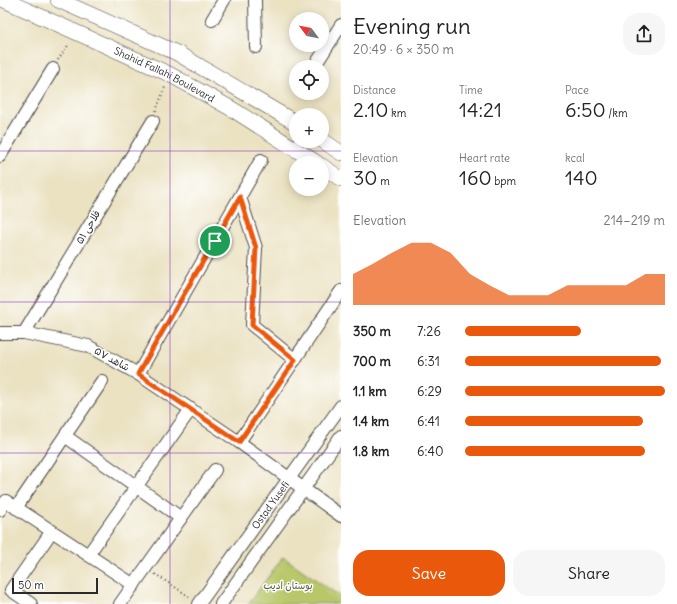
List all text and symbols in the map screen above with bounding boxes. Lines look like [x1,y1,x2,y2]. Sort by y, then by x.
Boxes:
north arrow [289,12,329,52]
map controls [289,12,329,196]
text: Evening run [353,12,471,40]
button: share [623,13,665,55]
text: 20:49 · 6 × 350 m [353,41,454,58]
street label: Shahid Fallahi Boulevard [112,44,217,105]
button: locate [289,60,329,100]
text: Distance [353,83,396,97]
text: Time [459,83,483,97]
text: Pace [565,83,589,97]
text: 2.10 [353,97,388,122]
text: 14:21 [459,97,502,122]
text: 6:50 [565,97,606,122]
text: km [388,106,406,120]
text: /km [606,106,628,120]
button: + [289,108,329,148]
text: Elevation [353,151,398,165]
text: Heart rate [459,151,510,165]
text: kcal [565,151,585,165]
button: − [289,156,329,196]
text: 30 [353,165,378,190]
text: 160 [459,165,492,190]
text: 140 [565,165,598,190]
text: m [378,174,390,188]
text: bpm [492,174,516,188]
street label: فلاحی ۵۱ [73,208,104,247]
text: Elevation [353,212,406,229]
text: 214–219 m [604,212,665,229]
pin [198,224,232,258]
icon: arrive [204,230,226,252]
text: 350 m [353,323,391,340]
text: 7:26 [417,323,441,340]
street label: شاهد ۵۷ [92,344,132,374]
text: 700 m [353,353,391,370]
text: 6:31 [417,353,440,370]
text: 1.1 km [353,383,387,400]
text: 6:29 [417,383,442,400]
text: 1.4 km [353,413,389,430]
text: 6:41 [417,413,440,430]
text: 1.8 km [353,443,389,460]
text: 6:40 [417,443,444,460]
street label: Ostad Yusefi [249,478,292,531]
button: Save [353,550,505,596]
button: Share [513,550,665,596]
scale bar [12,576,98,595]
text: 50 m [18,578,44,592]
park label: بوستان ادیب [263,579,313,592]

